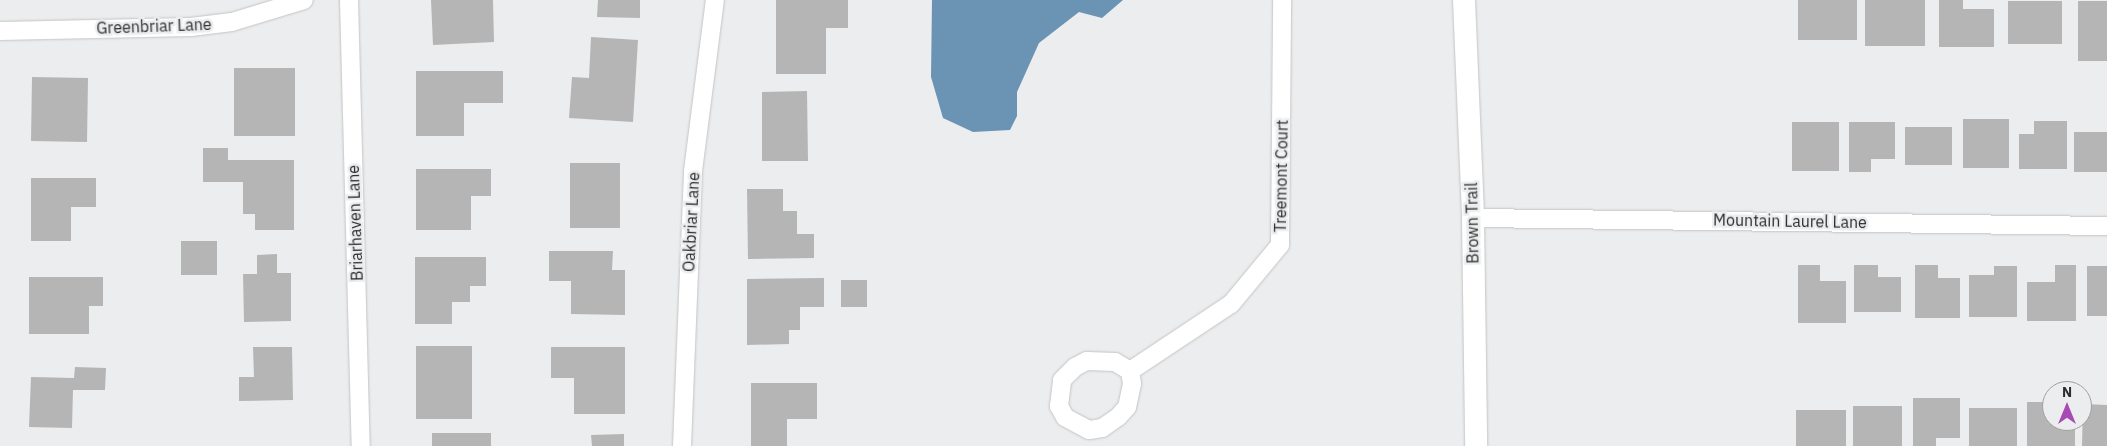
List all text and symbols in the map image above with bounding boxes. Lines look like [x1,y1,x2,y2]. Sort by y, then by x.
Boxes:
street label: Greenbriar Lane [96,14,212,38]
street label: Treemont Court [1270,119,1292,233]
street label: Briarhaven Lane [343,165,367,281]
street label: Oakbriar Lane [679,172,703,272]
street label: Brown Trail [1462,182,1482,264]
street label: Mountain Laurel Lane [1713,210,1867,232]
north arrow [2042,381,2092,431]
text: N [2062,383,2072,401]

